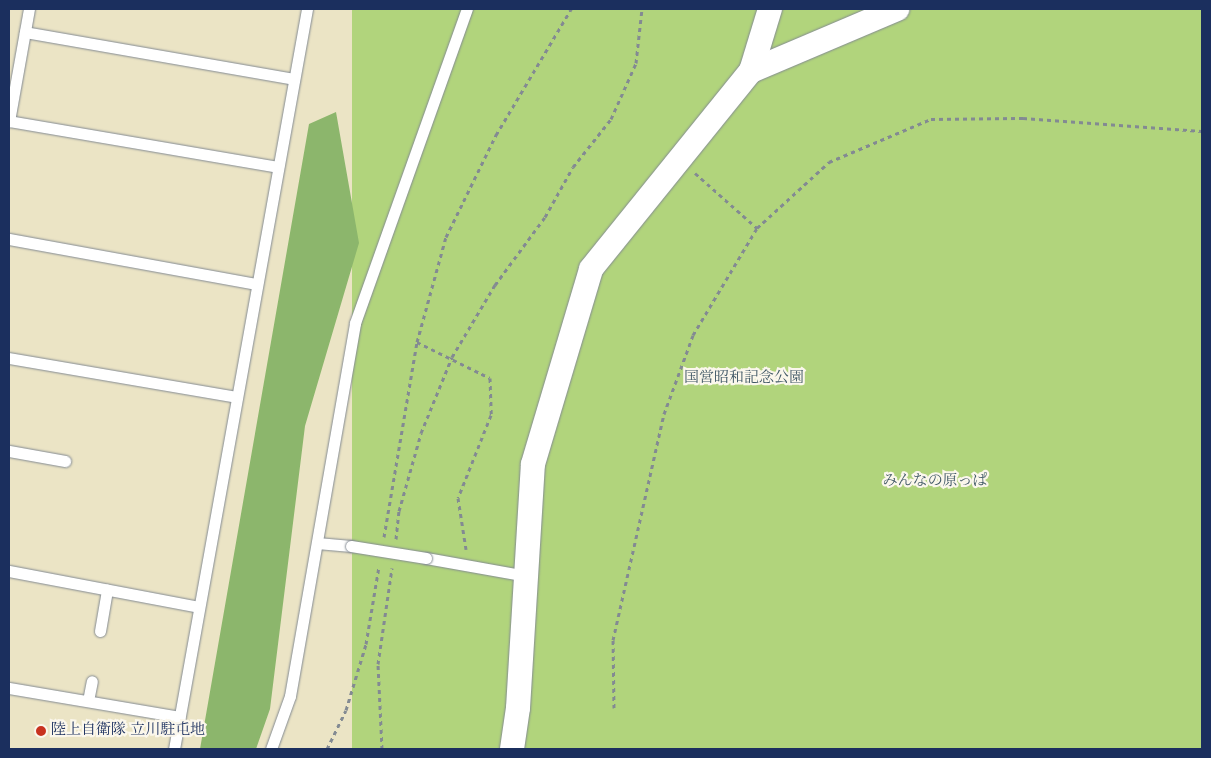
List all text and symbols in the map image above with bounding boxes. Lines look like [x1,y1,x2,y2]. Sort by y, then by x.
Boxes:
park label: 国営昭和記念公園 [684,370,804,388]
park label: みんなの原っぱ [883,473,987,491]
place label: 陸上自衛隊 立川駐屯地 [51,722,205,740]
marker: 陸上自衛隊 立川駐屯地 [35,725,47,737]

